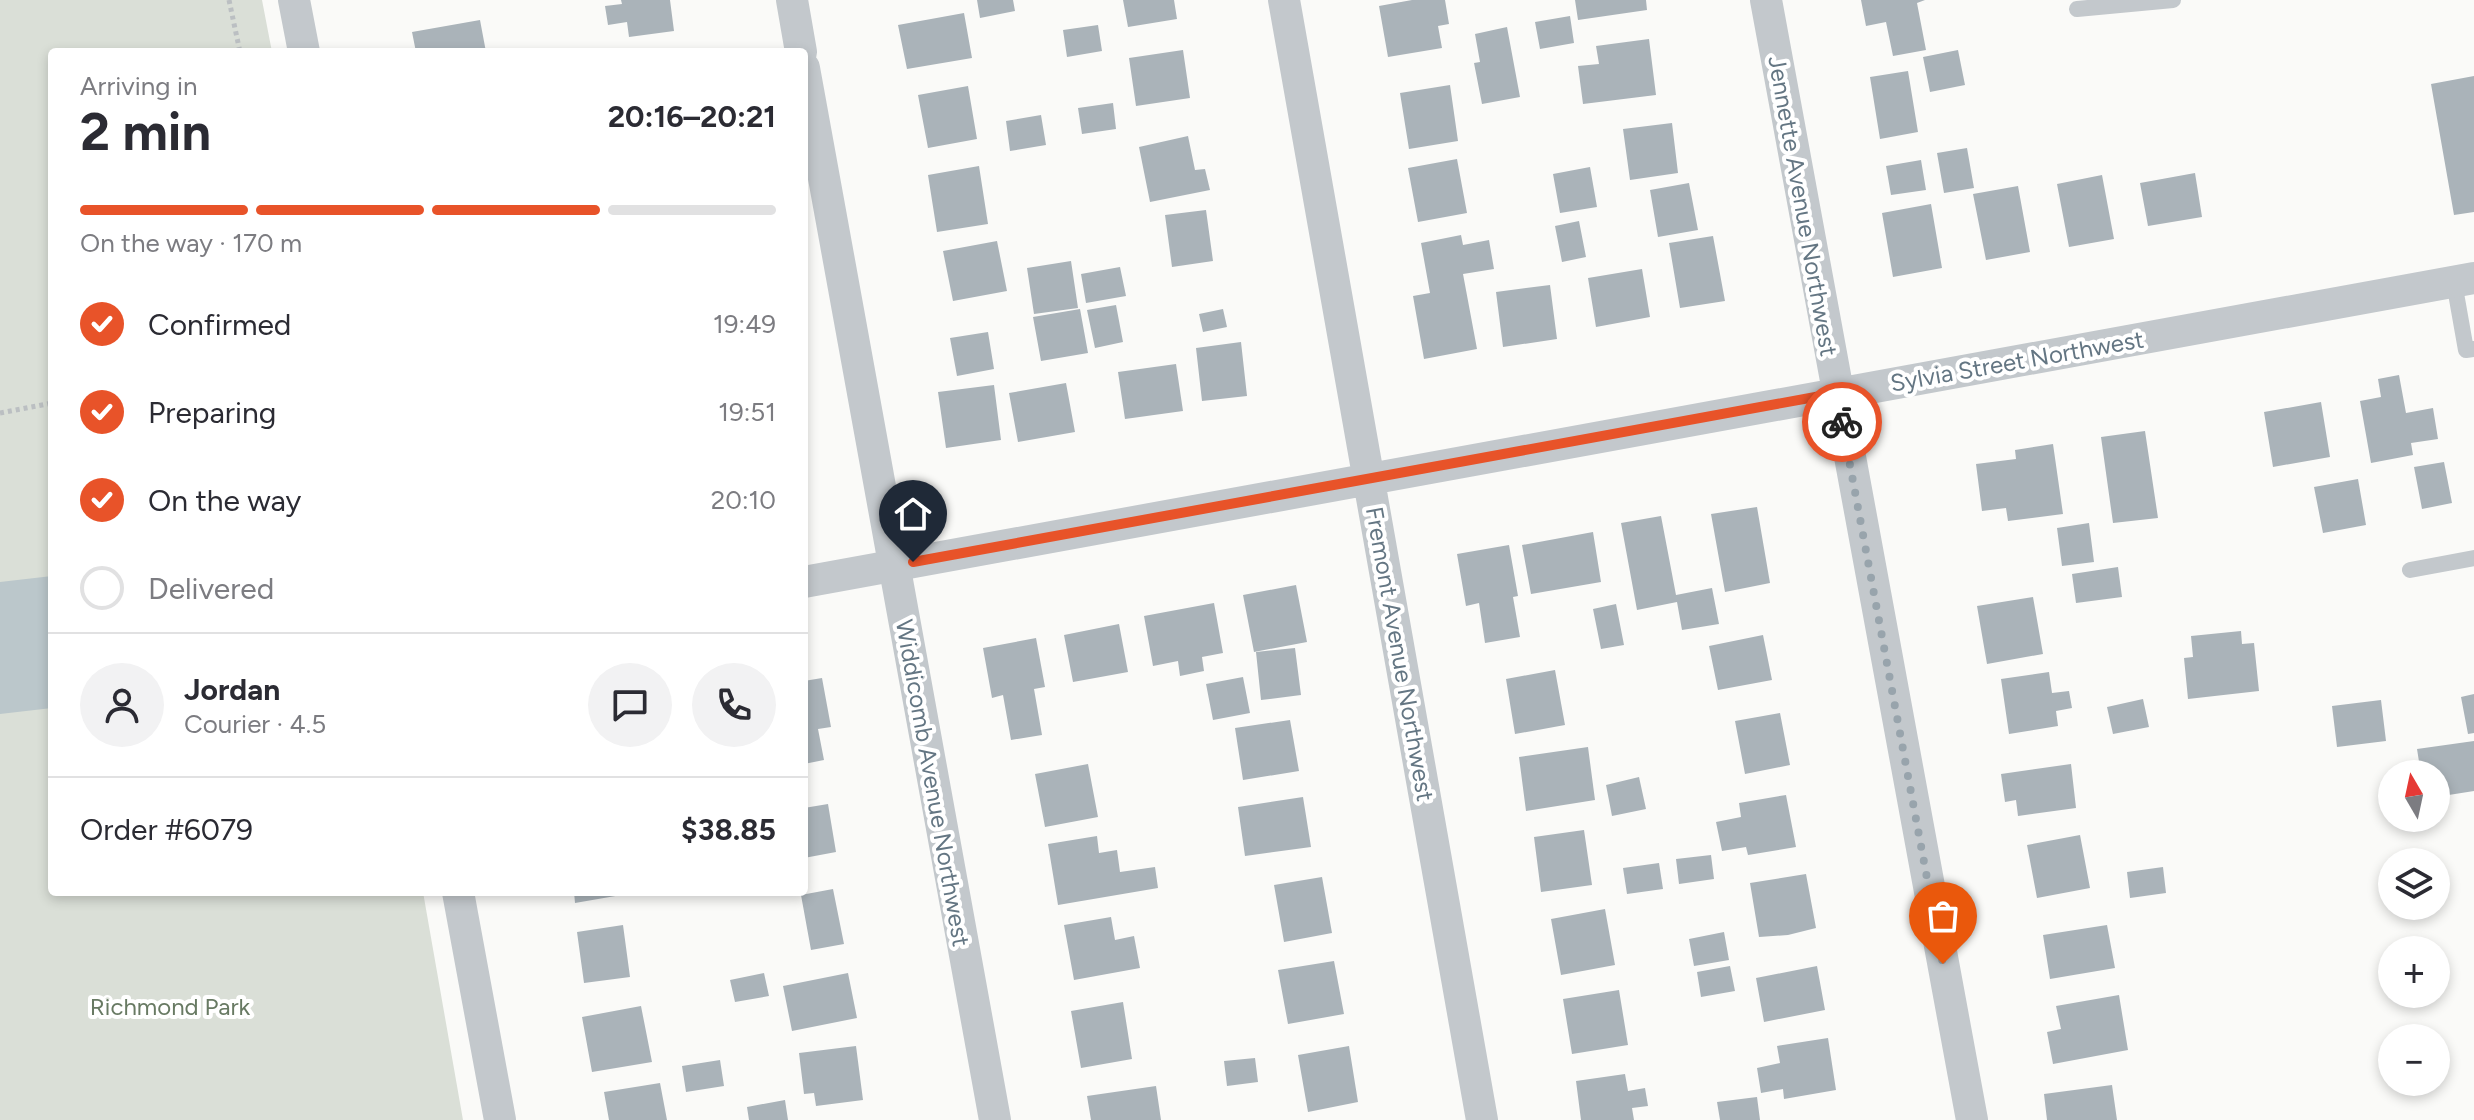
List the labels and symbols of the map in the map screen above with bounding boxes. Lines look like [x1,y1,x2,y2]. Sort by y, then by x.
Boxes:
street label: Jennette Avenue Northwest [1762,54,1844,358]
street label: Sylvia Street Northwest [1888,324,2146,398]
courier [1802,382,1882,462]
pin [879,480,947,562]
street label: Fremont Avenue Northwest [1360,504,1440,804]
street label: Widdicomb Avenue Northwest [890,617,976,949]
north arrow [2378,760,2450,832]
pin [1909,882,1977,964]
park label: Richmond Park [90,992,251,1021]

